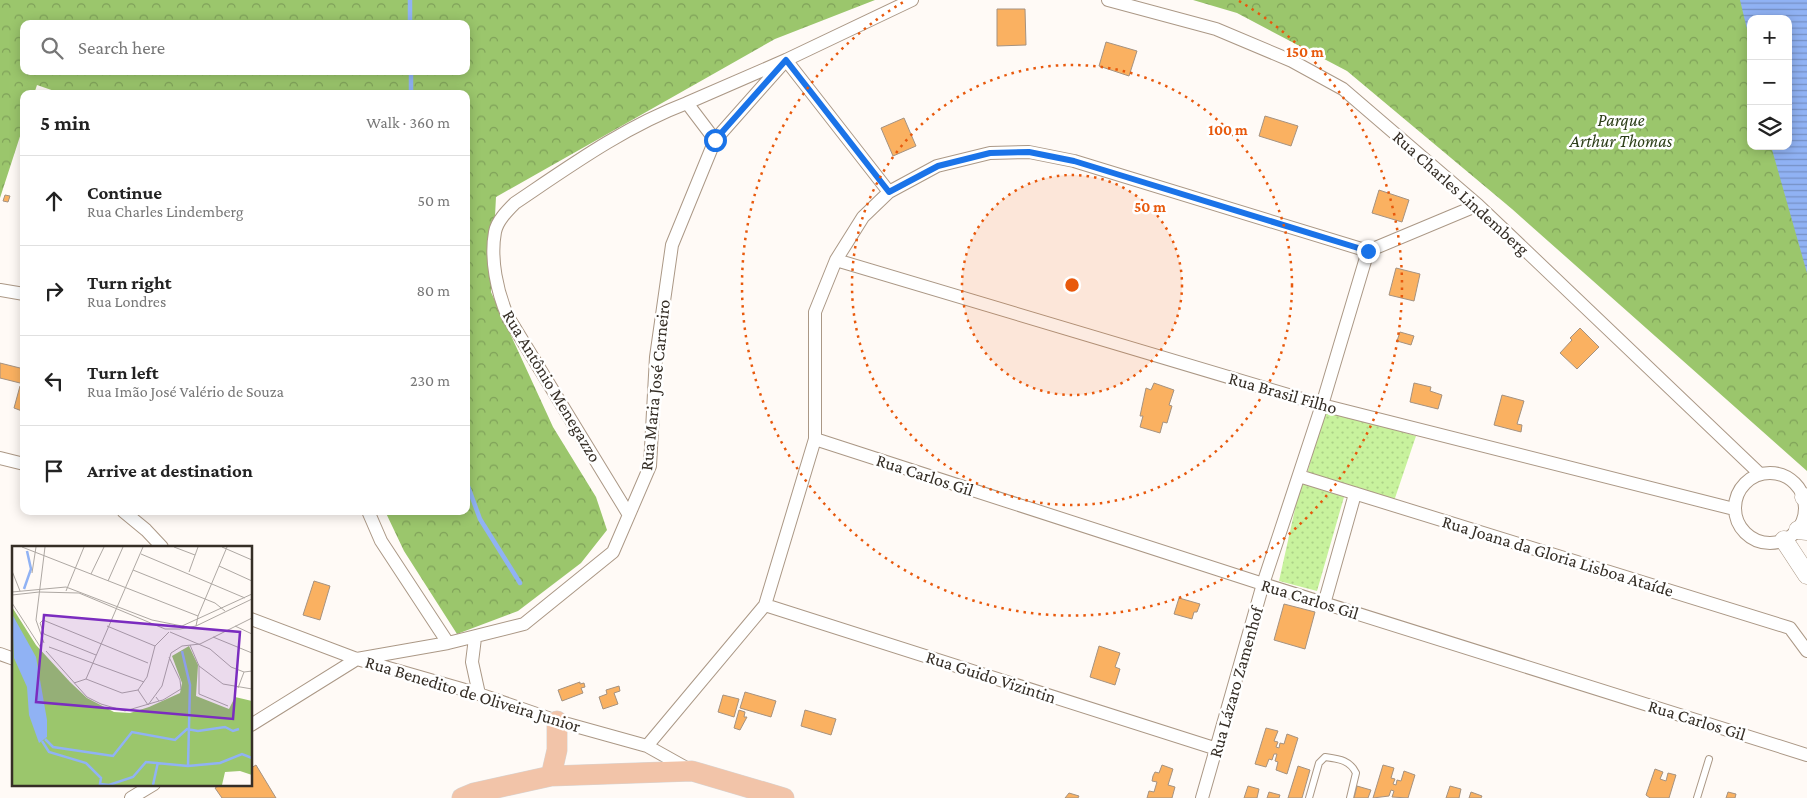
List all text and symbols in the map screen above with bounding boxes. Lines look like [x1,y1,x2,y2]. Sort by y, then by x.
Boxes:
map controls [1747,15,1792,150]
button: + [1747,15,1792,60]
search box [20,20,470,75]
icon: search [38,34,66,62]
text: Search here [78,37,165,58]
text: 150 m [1286,44,1324,60]
button: − [1747,60,1792,105]
button: layers [1747,105,1792,150]
park label: Parque Arthur Thomas [1569,110,1673,151]
text: 5 min [40,111,90,135]
text: Walk · 360 m [366,114,450,131]
text: 100 m [1208,122,1248,138]
street label: Rua Charles Lindemberg [1389,127,1533,260]
route start [704,129,727,152]
text: Continue [87,182,162,203]
icon: ahead [40,187,68,215]
text: 50 m [418,192,450,209]
text: 50 m [1134,199,1166,215]
text: Rua Charles Lindemberg [87,203,244,220]
route end [1357,240,1380,263]
text: Turn right [87,272,172,293]
centre of rings [1063,276,1081,294]
icon: right [40,277,68,305]
text: 80 m [416,282,450,299]
text: Rua Londres [87,293,166,310]
street label: Rua Maria José Carneiro [636,298,674,472]
street label: Rua Antônio Menegazzo [499,306,605,466]
text: Turn left [87,362,159,383]
icon: left [40,367,68,395]
street label: Rua Brasil Filho [1226,368,1340,418]
text: 230 m [410,372,450,389]
text: Rua Imão José Valério de Souza [87,383,284,400]
street label: Rua Carlos Gil [874,450,976,500]
icon: arrive [40,457,68,485]
text: Arrive at destination [87,460,253,481]
street label: Rua Joana da Gloria Lisboa Ataíde [1440,511,1676,601]
inset map [12,546,252,786]
street label: Rua Carlos Gil [1259,575,1362,623]
street label: Rua Lázaro Zamenhof [1205,603,1268,760]
street label: Rua Guido Vizintin [923,647,1059,708]
street label: Rua Benedito de Oliveira Junior [363,652,584,736]
street label: Rua Carlos Gil [1646,696,1749,744]

